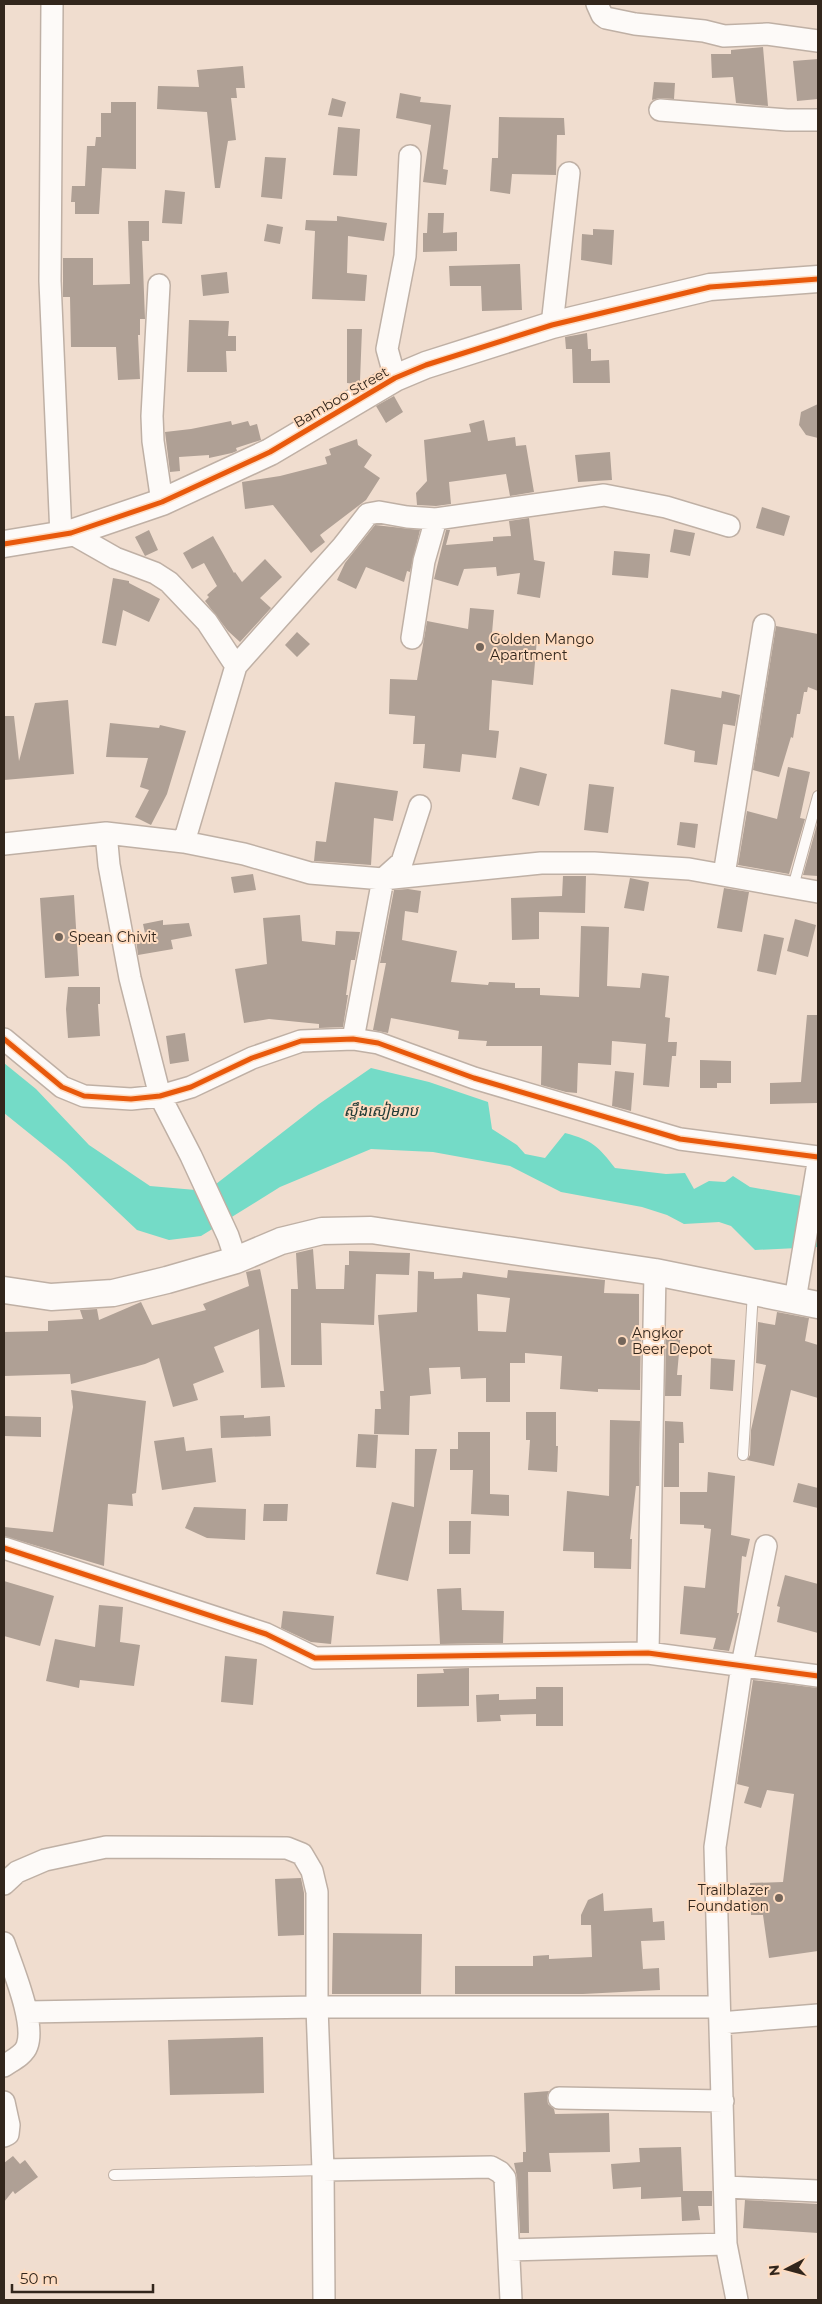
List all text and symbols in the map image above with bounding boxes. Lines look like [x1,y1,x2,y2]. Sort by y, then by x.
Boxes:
street label: Bamboo Street [290,362,392,431]
place label: Golden Mango Apartment [490,630,594,664]
marker: Golden Mango Apartment [474,641,486,653]
place label: Spean Chivit [69,928,157,946]
marker: Spean Chivit [53,931,65,943]
water label: ស្ទឹងសៀមរាប [344,1101,420,1120]
place label: Angkor Beer Depot [632,1324,713,1358]
marker: Angkor Beer Depot [616,1335,628,1347]
place label: Trailblazer Foundation [687,1881,769,1915]
marker: Trailblazer Foundation [773,1892,785,1904]
north arrow [762,2244,812,2294]
scale bar [12,2262,154,2294]
text: N [765,2264,784,2277]
text: 50 m [20,2269,58,2288]

